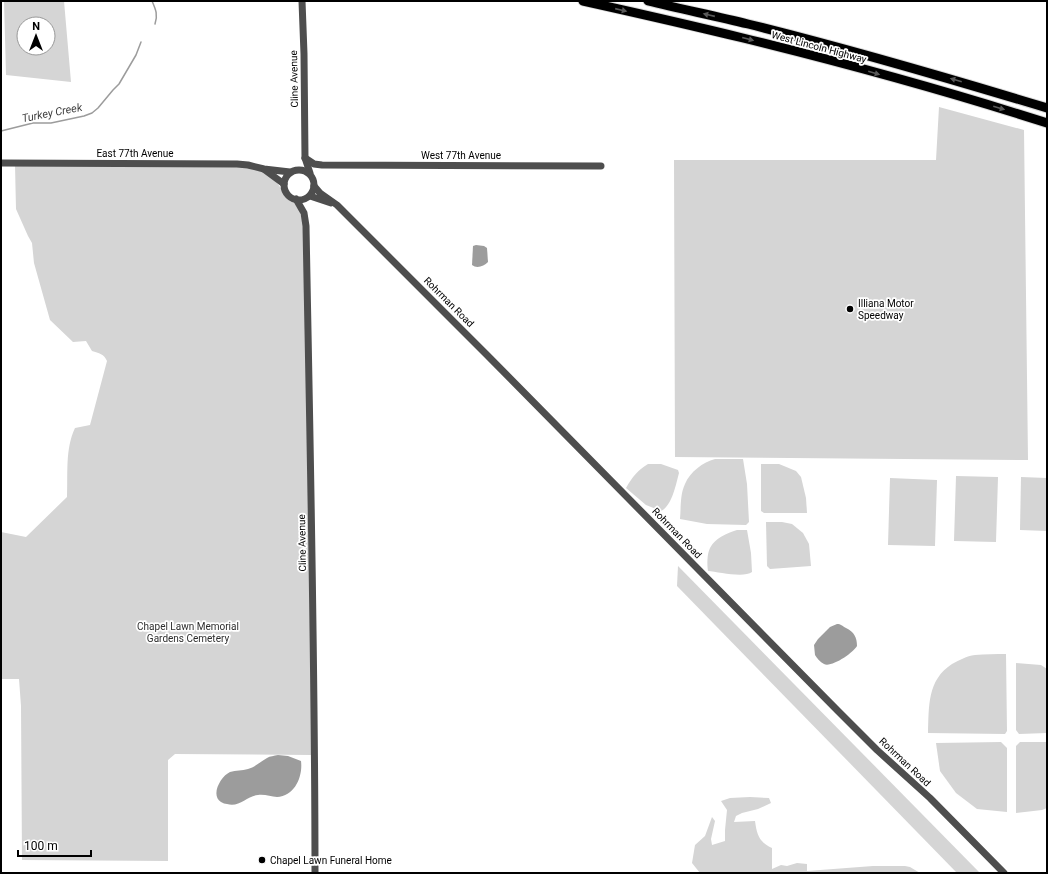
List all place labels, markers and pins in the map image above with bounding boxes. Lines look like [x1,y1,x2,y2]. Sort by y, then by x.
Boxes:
place label: Illiana Motor Speedway [858,298,914,321]
marker: Illiana Motor Speedway [845,304,855,314]
marker: Chapel Lawn Funeral Home [257,855,267,865]
place label: Chapel Lawn Funeral Home [270,855,392,866]

